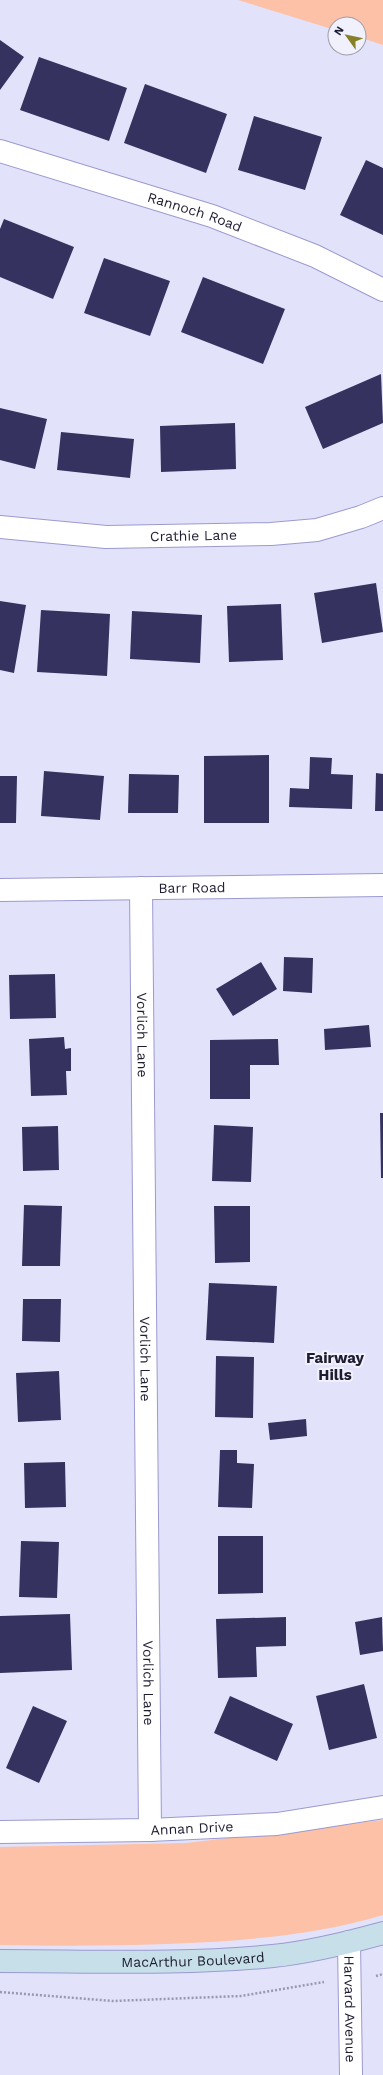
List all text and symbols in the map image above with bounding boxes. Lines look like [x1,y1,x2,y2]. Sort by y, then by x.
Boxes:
north arrow [327,16,367,56]
text: N [331,24,347,38]
street label: Rannoch Road [146,189,244,235]
street label: Crathie Lane [150,527,237,544]
street label: Barr Road [158,879,226,896]
street label: Vorlich Lane [134,992,151,1078]
street label: Vorlich Lane [137,1316,154,1402]
district label: Fairway Hills [306,1349,365,1384]
street label: Vorlich Lane [140,1640,157,1726]
street label: Annan Drive [150,1818,234,1838]
street label: MacArthur Boulevard [121,1949,265,1970]
street label: Harvard Avenue [341,1955,359,2063]

